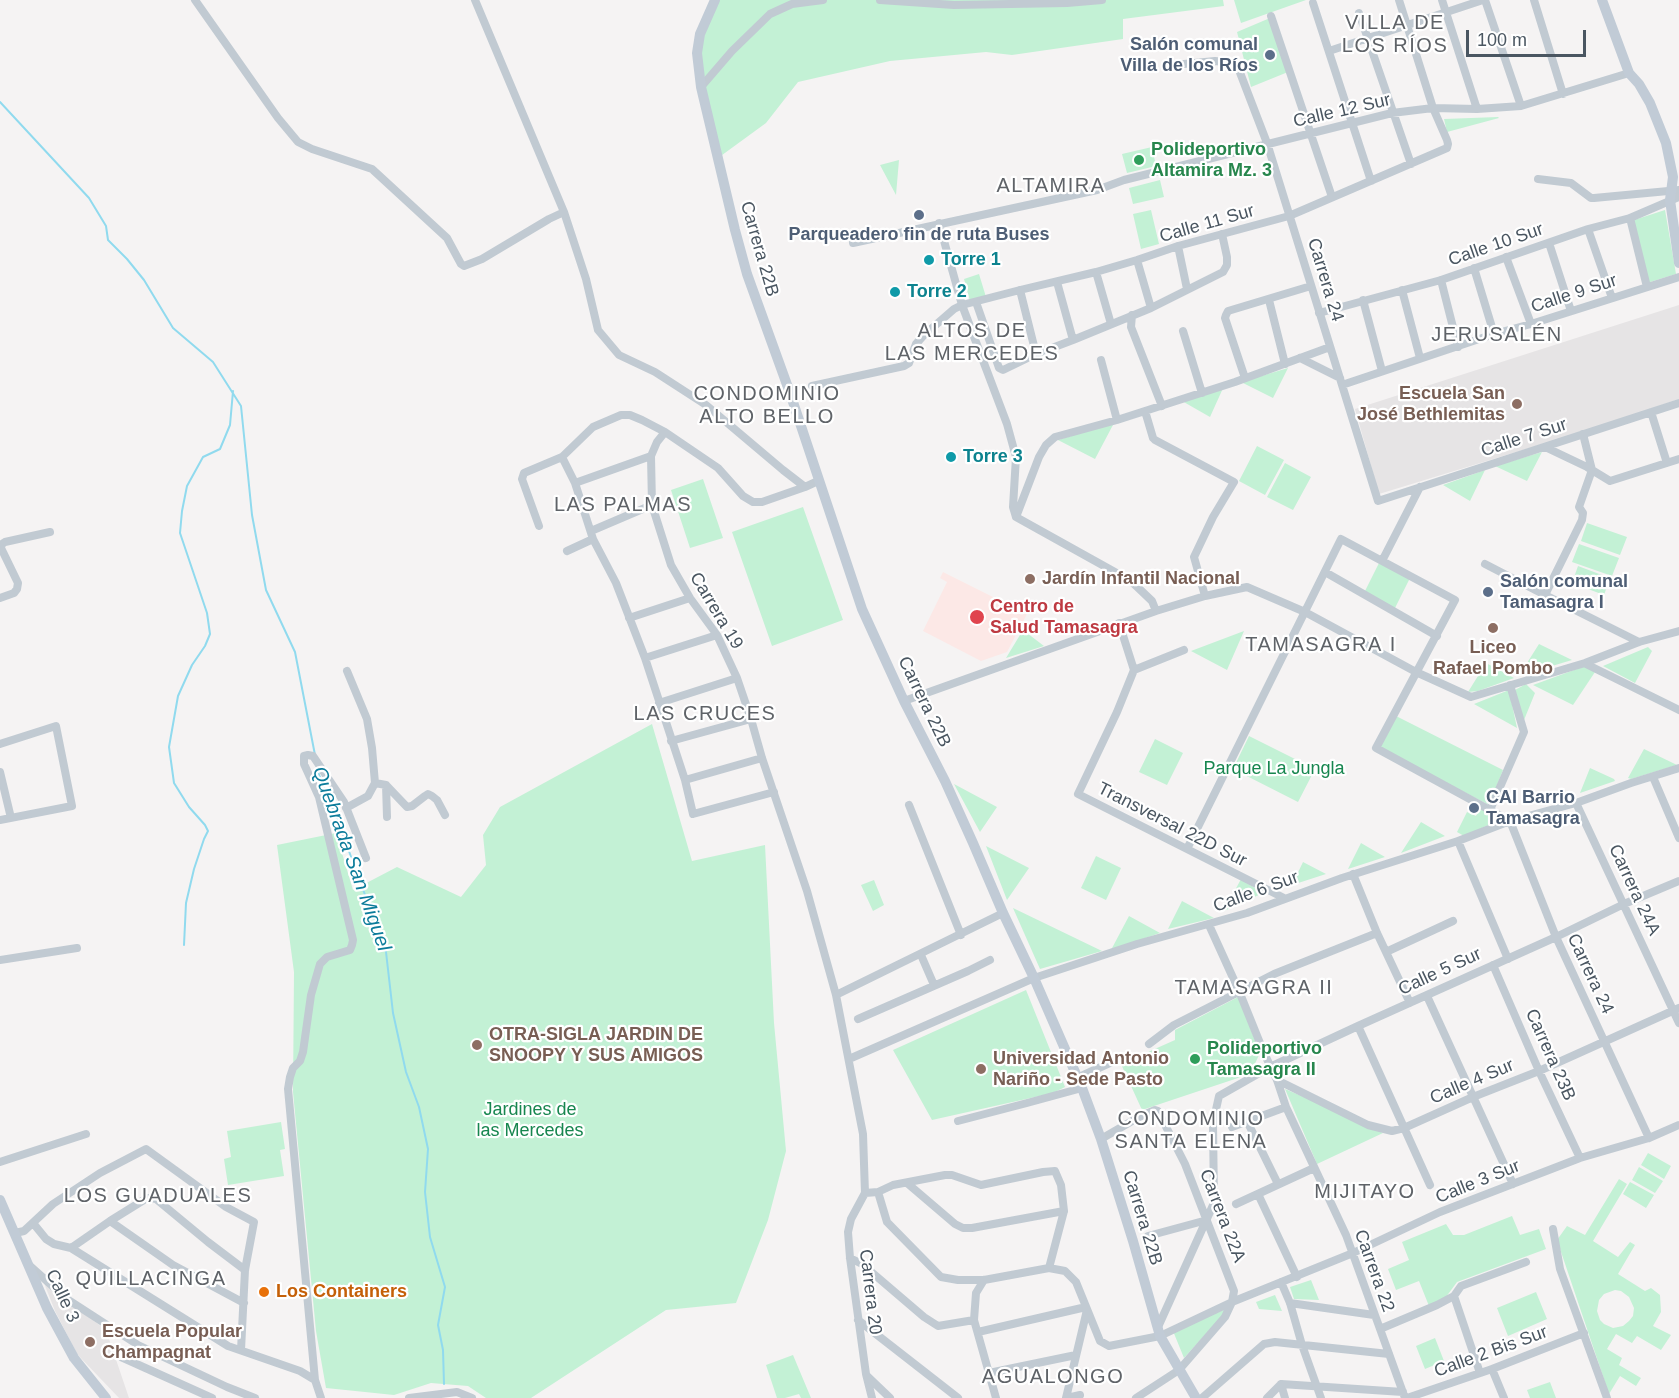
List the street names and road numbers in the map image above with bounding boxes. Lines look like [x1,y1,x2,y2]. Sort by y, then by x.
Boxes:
street label: Calle 12 Sur [1291,89,1393,133]
street label: Carrera 22B [735,199,783,299]
street label: Calle 11 Sur [1157,200,1257,248]
street label: Calle 10 Sur [1446,219,1546,271]
street label: Carrera 24 [1302,236,1348,324]
street label: Calle 9 Sur [1528,270,1620,318]
street label: Calle 7 Sur [1478,414,1570,462]
street label: Carrera 19 [685,569,747,653]
street label: Carrera 22B [893,653,955,751]
street label: Transversal 22D Sur [1094,778,1250,872]
street label: Carrera 24A [1603,841,1665,939]
street label: Calle 6 Sur [1210,867,1302,917]
street label: Carrera 24 [1562,930,1618,1018]
street label: Calle 5 Sur [1395,943,1485,1001]
street label: Carrera 23B [1520,1006,1580,1104]
street label: Calle 4 Sur [1427,1055,1517,1109]
street label: Calle 3 Sur [1433,1155,1523,1209]
street label: Carrera 22A [1194,1166,1250,1266]
street label: Carrera 22B [1117,1168,1167,1268]
street label: Carrera 22 [1349,1227,1399,1315]
street label: Carrera 20 [854,1248,886,1336]
street label: Calle 3 [40,1266,84,1326]
street label: Calle 2 Bis Sur [1431,1321,1551,1383]

